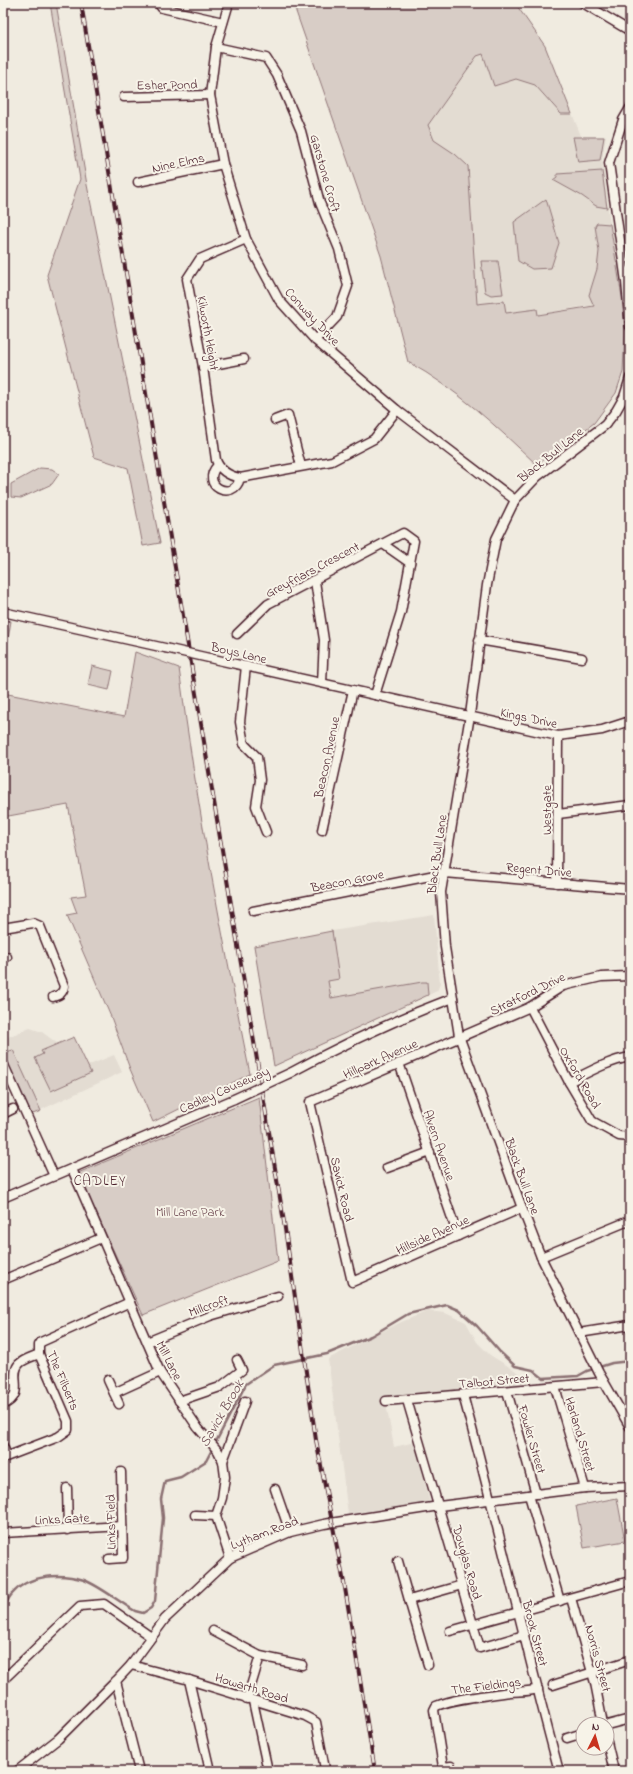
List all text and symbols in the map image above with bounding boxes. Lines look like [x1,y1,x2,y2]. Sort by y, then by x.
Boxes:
street label: Esher Pond [136,75,198,96]
street label: Garstone Croft [304,132,345,215]
street label: Nine Elms [150,149,207,178]
street label: Conway Drive [279,284,344,351]
street label: Kilworth Height [191,294,224,373]
street label: Black Bull Lane [513,423,588,488]
street label: Greyfriars Crescent [262,537,364,604]
street label: Boys Lane [208,638,269,670]
street label: Kings Drive [498,703,559,735]
street label: Beacon Avenue [309,715,345,801]
street label: Westgate [538,785,558,835]
street label: Black Bull Lane [422,813,452,896]
street label: Regent Drive [505,858,573,884]
street label: Beacon Grove [308,865,386,898]
street label: Stratford Drive [487,968,569,1021]
street label: Hillpark Avenue [340,1034,421,1084]
street label: Oxford Road [554,1043,606,1113]
street label: Cadley Causeway [177,1062,273,1120]
street label: Alvern Avenue [418,1107,460,1184]
street label: Black Bull Lane [499,1135,544,1217]
street label: Savick Road [325,1155,358,1224]
district label: CADLEY [74,1171,126,1192]
park label: Mill Lane Park [156,1203,225,1222]
street label: Hillside Avenue [393,1211,472,1260]
street label: Millcroft [186,1290,232,1322]
street label: Mill Lane [151,1338,187,1384]
street label: The Filberts [41,1348,84,1414]
street label: Talbot Street [458,1369,531,1394]
water label: Savick Brook [195,1376,250,1451]
street label: Harland Street [559,1395,600,1475]
street label: Fowler Street [512,1402,551,1476]
street label: Links Field [102,1494,121,1550]
street label: Links Gate [34,1509,90,1530]
street label: Lytham Road [228,1512,302,1556]
street label: Douglas Road [446,1522,486,1603]
street label: Brook Street [516,1597,553,1669]
street label: Norris Street [580,1623,616,1695]
street label: Howarth Road [212,1668,291,1709]
street label: The Fieldings [450,1673,523,1701]
north arrow [575,1716,615,1756]
text: N [591,1719,600,1735]

